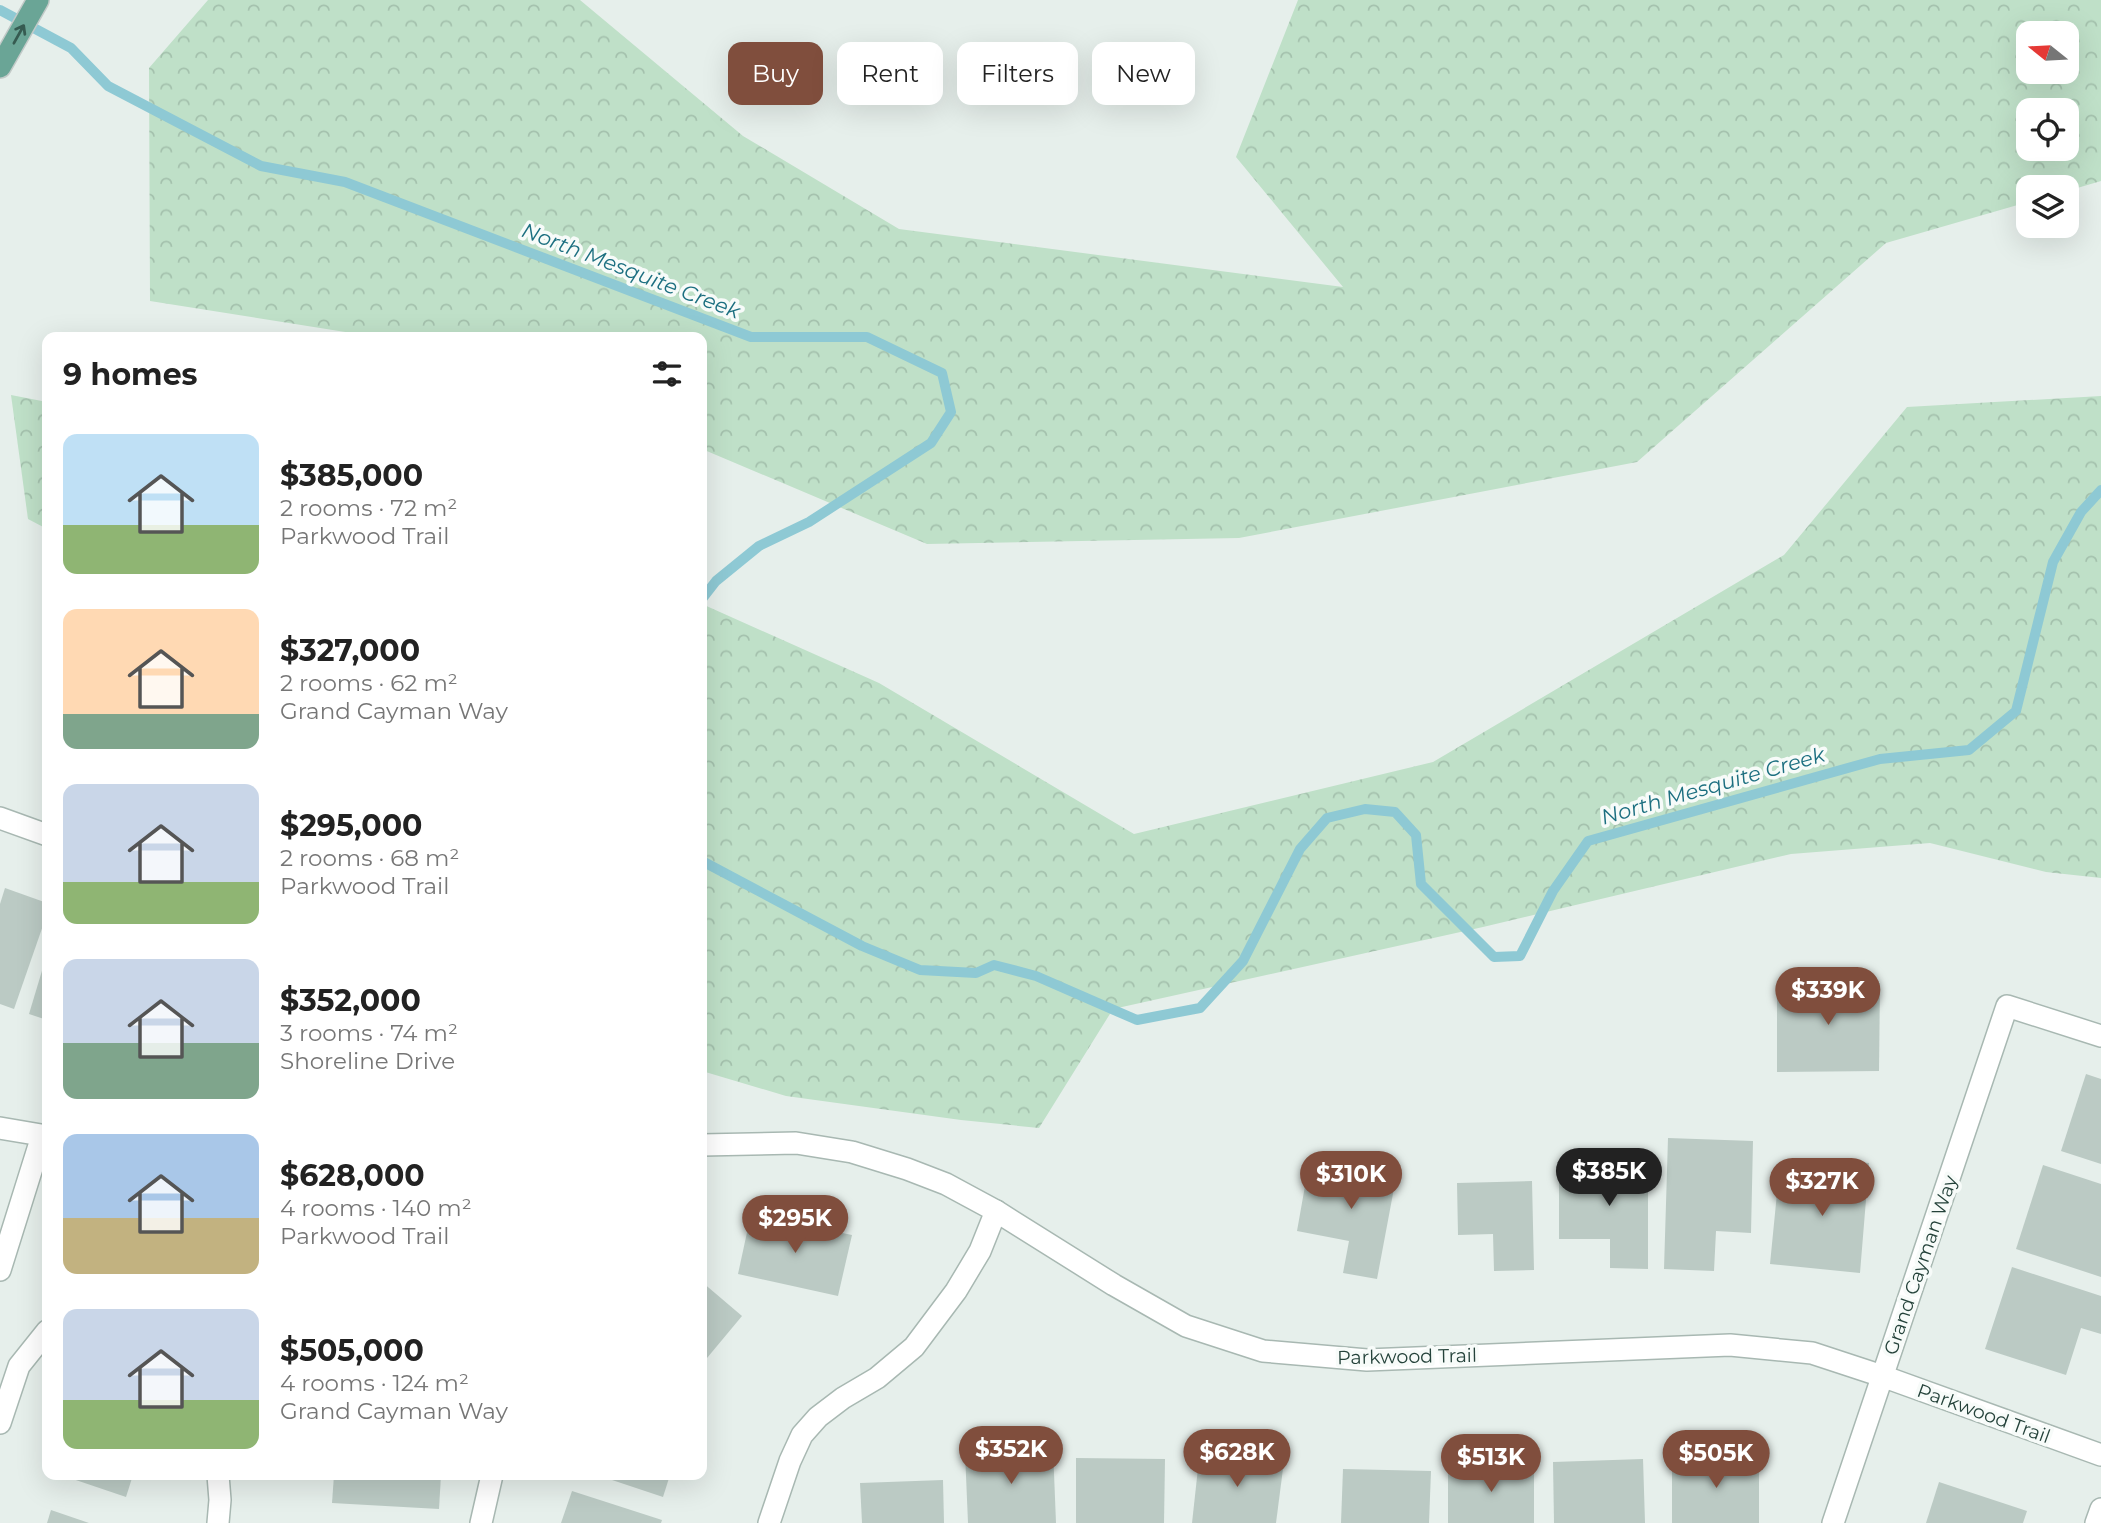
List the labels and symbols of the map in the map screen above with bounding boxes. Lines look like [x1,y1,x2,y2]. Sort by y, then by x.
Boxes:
north arrow [2016,21,2079,84]
one-way arrow [12,24,26,44]
water label: North Mesquite Creek [519,217,745,324]
water label: North Mesquite Creek [1598,741,1829,829]
pin: $339K [1779,968,1877,1027]
pin: $385K [1560,1148,1658,1208]
pin: $310K [1302,1152,1400,1211]
pin: $327K [1773,1158,1871,1218]
street label: Grand Cayman Way [1879,1172,1962,1358]
pin: $295K [746,1196,844,1255]
street label: Parkwood Trail [1337,1344,1477,1369]
street label: Parkwood Trail [1914,1379,2053,1448]
pin: $352K [962,1426,1060,1486]
pin: $628K [1188,1430,1286,1489]
pin: $505K [1667,1430,1765,1490]
pin: $513K [1442,1434,1540,1494]

